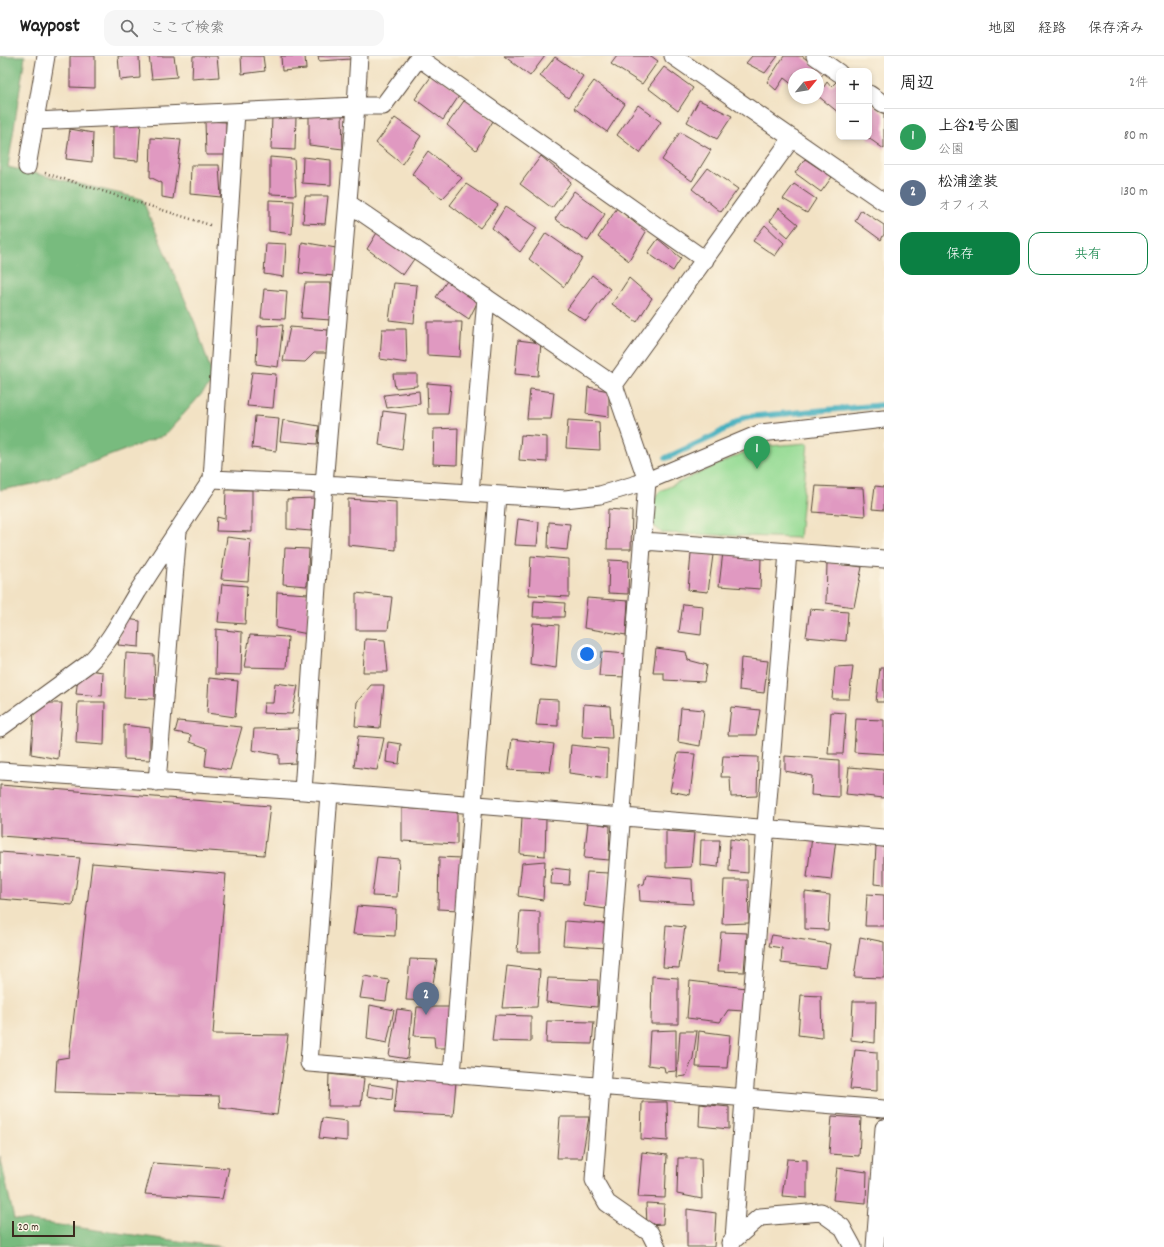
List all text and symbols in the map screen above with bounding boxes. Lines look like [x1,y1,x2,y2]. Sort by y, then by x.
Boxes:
search box [104,10,384,46]
text: Waypost [20,14,80,41]
icon: search [118,17,140,39]
text: ここで検索 [150,18,225,40]
text: 地図 [988,19,1016,39]
text: 経路 [1038,19,1066,39]
text: 保存済み [1088,19,1144,39]
north arrow [788,68,824,104]
map controls [836,68,872,140]
button: + [836,68,872,104]
text: 周辺 [900,73,934,97]
text: 2件 [1129,74,1148,93]
button: − [836,104,872,140]
text: 上谷2号公園 [938,116,1020,138]
text: 1 [912,127,914,146]
text: 80 m [1124,127,1148,146]
text: 公園 [938,141,964,160]
text: 松浦塗装 [938,172,998,194]
text: 2 [910,183,916,202]
text: 130 m [1120,183,1148,202]
text: オフィス [938,197,990,216]
button: 保存 [900,232,1020,275]
button: 共有 [1028,232,1148,275]
pin: 1 [744,436,770,469]
your location [577,644,597,664]
pin: 2 [413,982,439,1015]
scale bar [12,1219,75,1238]
text: 20 m [18,1220,39,1236]

